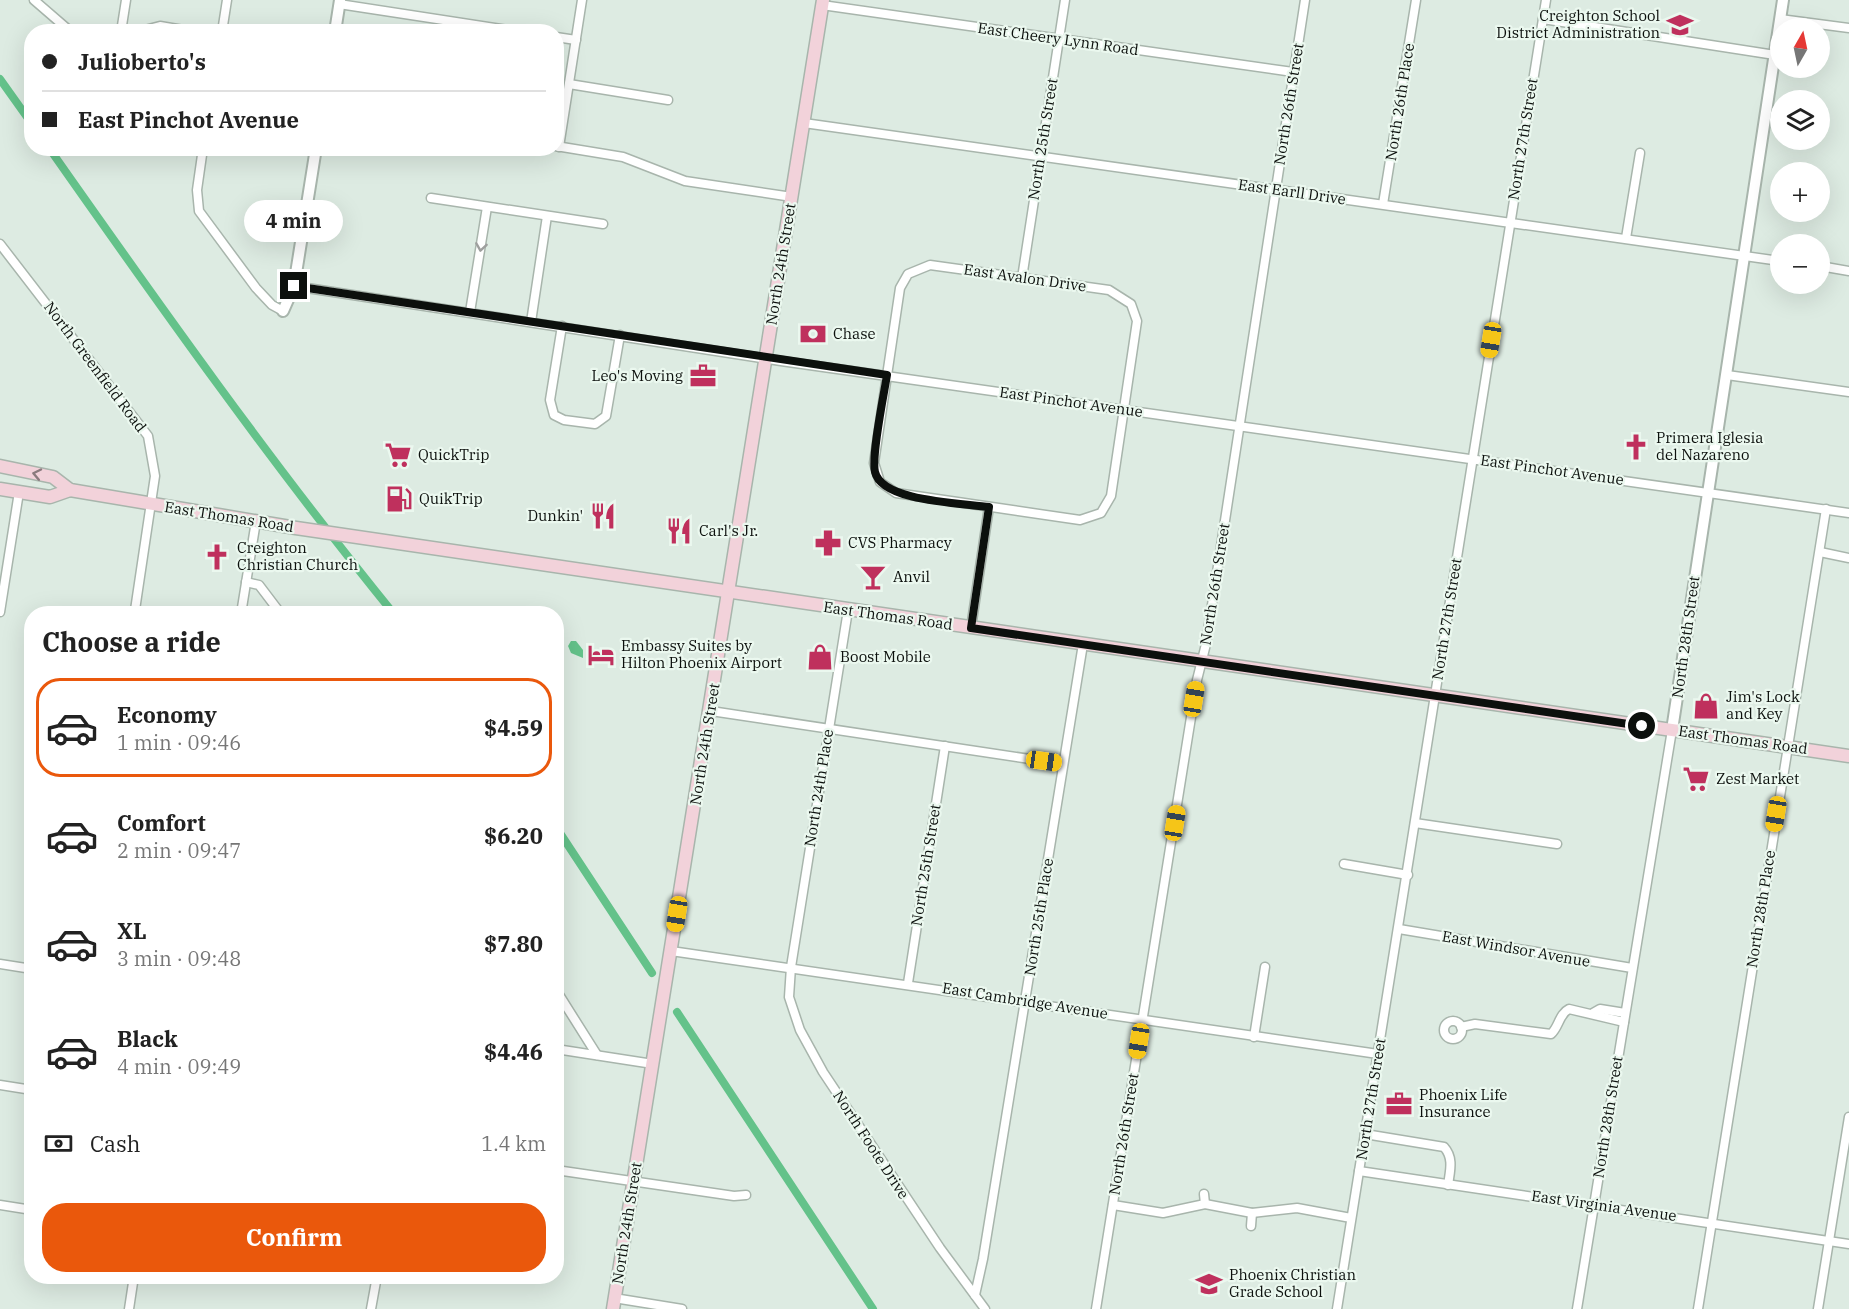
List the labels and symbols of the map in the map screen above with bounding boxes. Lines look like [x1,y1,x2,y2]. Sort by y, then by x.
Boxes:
place label: Creighton School District Administration [1496,6,1660,42]
school or university icon: Creighton School District Administration [1665,10,1695,40]
street label: East Cheery Lynn Road [976,18,1140,59]
north arrow [1770,18,1830,78]
street label: North 26th Street [1269,42,1308,166]
street label: North 26th Place [1381,42,1418,162]
street label: North 25th Street [1023,77,1062,201]
street label: North 27th Street [1503,77,1542,201]
street label: East Earll Drive [1237,175,1347,208]
callout: 4 min [244,199,344,241]
street label: North 24th Street [761,202,800,326]
one-way arrow [475,243,487,252]
street label: East Avalon Drive [963,259,1088,296]
route end [280,272,307,299]
street label: North Greenfield Road [40,298,151,436]
bank icon: Chase [798,319,828,349]
car [1479,321,1503,359]
place label: Chase [833,324,876,343]
office icon: Leo's Moving [688,361,718,391]
place label: Leo's Moving [592,366,683,385]
street label: East Pinchot Avenue [998,382,1144,421]
place label: Primera Iglesia del Nazareno [1656,428,1763,464]
church icon: Primera Iglesia del Nazareno [1621,432,1651,462]
supermarket icon: QuickTrip [383,440,413,470]
place label: QuickTrip [418,445,489,464]
street label: East Pinchot Avenue [1479,450,1625,489]
one-way arrow [32,468,42,481]
fuel station icon: QuikTrip [384,484,414,514]
place label: QuikTrip [419,489,483,508]
street label: East Thomas Road [163,497,295,536]
restaurant icon: Dunkin' [588,501,618,531]
place label: Dunkin' [527,506,583,525]
restaurant icon: Carl's Jr. [664,516,694,546]
place label: Carl's Jr. [699,521,758,540]
street label: North 26th Street [1195,522,1234,646]
pharmacy icon: CVS Pharmacy [813,528,843,558]
place label: CVS Pharmacy [848,533,952,552]
place label: Creighton Christian Church [237,538,358,574]
church icon: Creighton Christian Church [202,542,232,572]
street label: North 27th Street [1427,557,1466,681]
bar icon: Anvil [858,562,888,592]
place label: Anvil [893,567,930,586]
street label: North 28th Street [1668,575,1703,699]
street label: East Thomas Road [822,597,954,634]
place label: Embassy Suites by Hilton Phoenix Airport [621,636,782,672]
hotel icon: Embassy Suites by Hilton Phoenix Airport [586,640,616,670]
shop icon: Boost Mobile [805,642,835,672]
place label: Boost Mobile [840,647,931,666]
car [1182,680,1206,718]
street label: North 24th Street [685,682,724,806]
place label: Jim's Lock and Key [1726,687,1800,723]
shop icon: Jim's Lock and Key [1691,691,1721,721]
route start [1628,712,1655,739]
street label: East Thomas Road [1677,721,1809,758]
street label: North 24th Place [800,728,837,848]
car [1025,750,1063,772]
supermarket icon: Zest Market [1681,764,1711,794]
place label: Zest Market [1716,769,1799,788]
car [1764,795,1788,833]
street label: North 25th Street [906,803,945,927]
car [1163,804,1187,842]
street label: North 28th Place [1742,849,1779,969]
street label: North 25th Place [1020,857,1057,977]
car [665,895,689,933]
street label: East Windsor Avenue [1440,926,1592,971]
street label: East Cambridge Avenue [941,978,1109,1023]
car [1127,1022,1151,1060]
street label: North 27th Street [1351,1037,1390,1161]
street label: North 28th Street [1588,1055,1627,1179]
street label: North 26th Street [1104,1072,1143,1196]
place label: Phoenix Life Insurance [1419,1085,1507,1121]
street label: North Foote Drive [829,1087,914,1203]
office icon: Phoenix Life Insurance [1384,1089,1414,1119]
street label: North 24th Street [607,1161,646,1285]
street label: East Virginia Avenue [1530,1186,1678,1225]
place label: Phoenix Christian Grade School [1229,1265,1356,1301]
school or university icon: Phoenix Christian Grade School [1194,1269,1224,1299]

